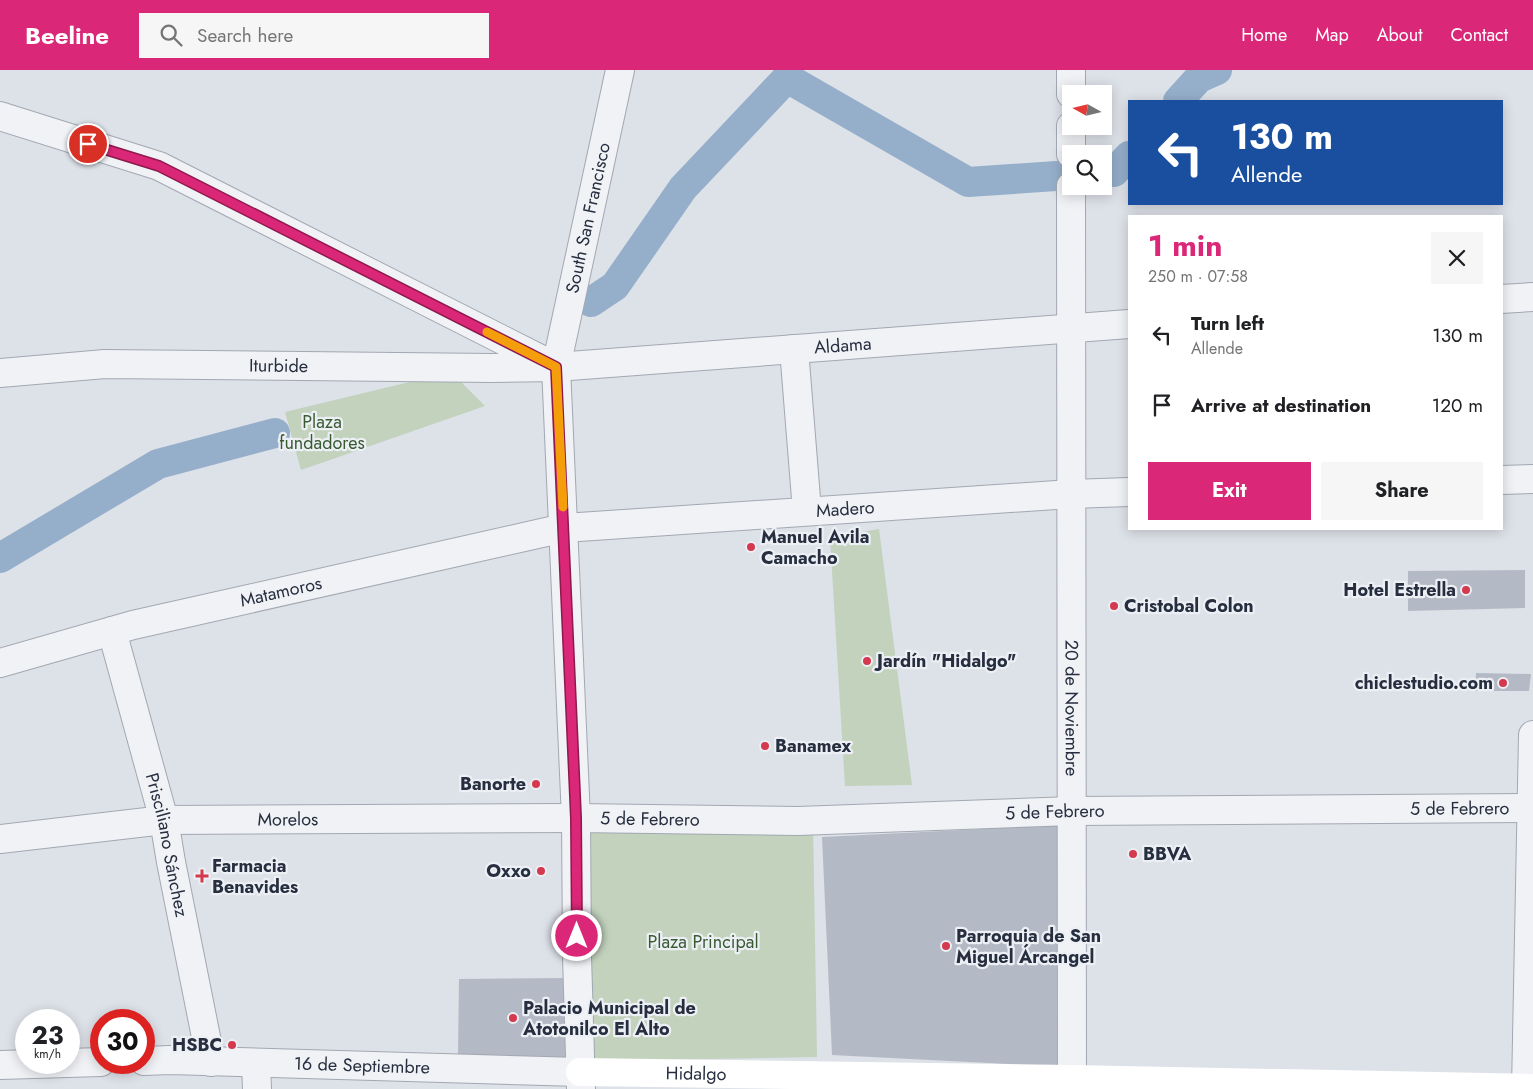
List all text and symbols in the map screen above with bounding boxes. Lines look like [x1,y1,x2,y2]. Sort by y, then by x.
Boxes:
search box [139,13,489,58]
text: Beeline [25,18,109,53]
icon: search [157,21,185,49]
text: Search here [197,22,293,49]
text: Home [1241,22,1287,48]
text: Map [1315,22,1349,48]
text: About [1377,22,1422,48]
text: Contact [1450,22,1508,48]
north arrow [1062,85,1112,135]
map controls [1062,85,1112,195]
text: 130 m [1231,112,1333,162]
icon: left [1148,120,1213,185]
pin [67,123,109,165]
icon: arrive [74,130,102,158]
street label: South San Francisco [559,140,617,296]
button: search [1062,145,1112,195]
text: Allende [1231,158,1302,190]
text: 1 min [1148,224,1222,267]
button: close [1431,232,1483,284]
text: 250 m · 07:58 [1148,265,1248,288]
text: Turn left [1191,310,1264,337]
icon: left [1148,321,1176,349]
text: 130 m [1432,322,1483,349]
street label: Aldama [813,330,873,361]
text: Allende [1191,337,1243,360]
street label: Iturbide [249,352,308,379]
icon: arrive [1148,391,1176,419]
text: Arrive at destination [1191,392,1371,419]
text: 120 m [1432,392,1483,419]
park label: Plaza fundadores [279,409,365,456]
button: Exit [1148,462,1311,520]
button: Share [1321,462,1483,520]
street label: Madero [815,494,876,524]
place label: Manuel Avila Camacho [761,524,869,571]
marker: Manuel Avila Camacho [745,541,757,553]
street label: Matamoros [238,570,324,614]
place label: Hotel Estrella [1343,577,1456,603]
marker: Hotel Estrella [1460,584,1472,596]
place label: Cristobal Colon [1124,593,1254,619]
marker: Cristobal Colon [1108,600,1120,612]
street label: 20 de Noviembre [1059,640,1085,776]
place label: Jardín "Hidalgo" [874,648,1016,674]
marker: Jardín "Hidalgo" [861,655,873,667]
place label: chiclestudio.com [1355,670,1493,696]
marker: chiclestudio.com [1497,677,1509,689]
place label: Banamex [775,733,852,759]
marker: Banamex [759,740,771,752]
street label: Prisciliano Sánchez [139,770,195,920]
place label: Banorte [460,771,526,797]
marker: Banorte [530,778,542,790]
street label: 5 de Febrero [1410,795,1510,822]
street label: 5 de Febrero [1005,798,1105,826]
street label: 5 de Febrero [600,805,700,833]
street label: Morelos [257,806,318,833]
place label: BBVA [1143,841,1192,867]
marker: BBVA [1127,848,1139,860]
place label: Farmacia Benavides [212,853,298,900]
place label: Oxxo [486,858,531,884]
marker: Oxxo [535,865,547,877]
marker: Farmacia Benavides [196,870,208,882]
position arrow [550,909,602,961]
place label: Parroquia de San Miguel Árcangel [956,923,1101,970]
park label: Plaza Principal [647,929,759,955]
marker: Parroquia de San Miguel Árcangel [940,940,952,952]
place label: Palacio Municipal de Atotonilco El Alto [522,995,696,1042]
speed limit sign: 30 [90,1009,155,1074]
marker: Palacio Municipal de Atotonilco El Alto [507,1012,519,1024]
text: 23 [32,1017,63,1053]
place label: HSBC [172,1032,222,1058]
marker: HSBC [226,1039,238,1051]
text: km/h [34,1045,61,1063]
street label: 16 de Septiembre [294,1051,430,1081]
street label: Hidalgo [665,1060,727,1087]

